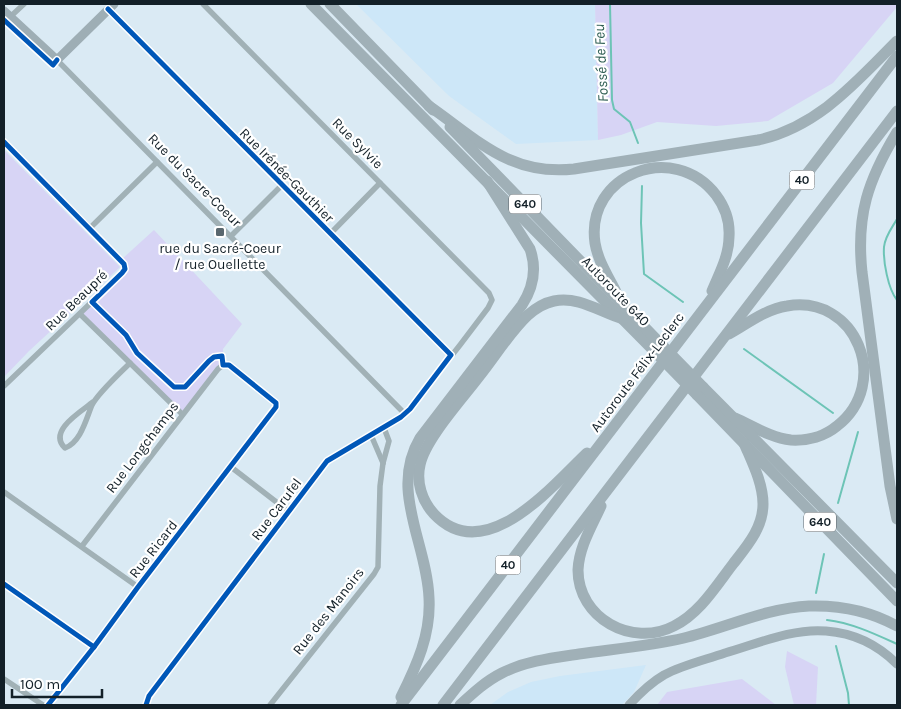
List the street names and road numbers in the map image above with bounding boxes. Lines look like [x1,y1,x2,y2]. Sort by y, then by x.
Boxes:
street label: Rue Sylvie [329,114,387,172]
street label: Rue Irénée-Gauthier [236,125,338,227]
street label: Rue du Sacre-Coeur [144,130,246,231]
road number: 40 [790,170,814,190]
road number: 640 [509,194,541,213]
street label: Autoroute 640 [578,253,653,330]
street label: Rue Beaupré [42,266,111,334]
street label: Autoroute Félix-Leclerc [587,309,688,435]
street label: Rue Longchamps [102,398,182,496]
street label: Rue Carufel [248,475,305,544]
road number: 640 [804,512,836,532]
street label: Rue Ricard [126,517,181,582]
road number: 40 [496,556,520,574]
street label: Rue des Manoirs [289,564,368,658]

